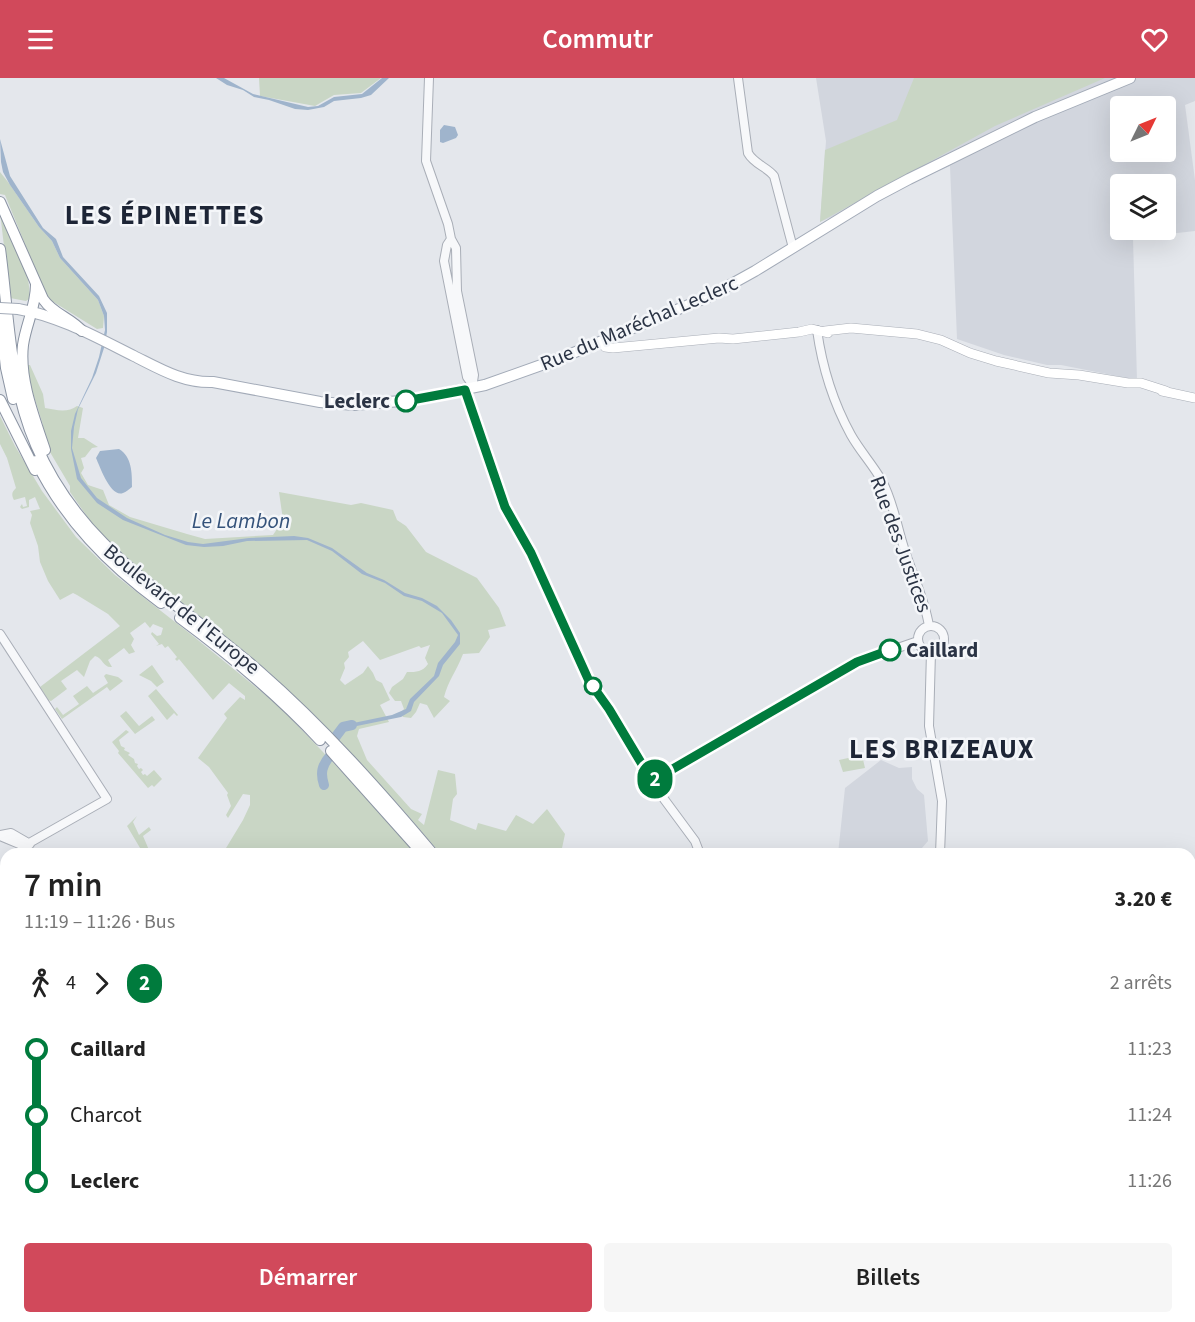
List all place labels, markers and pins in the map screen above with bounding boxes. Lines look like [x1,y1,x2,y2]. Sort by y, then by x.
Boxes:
place label: Leclerc [324,386,390,416]
marker: Leclerc [395,390,417,412]
place label: Caillard [906,635,978,665]
marker: Caillard [879,639,901,661]
unlabelled marker [584,677,602,695]

